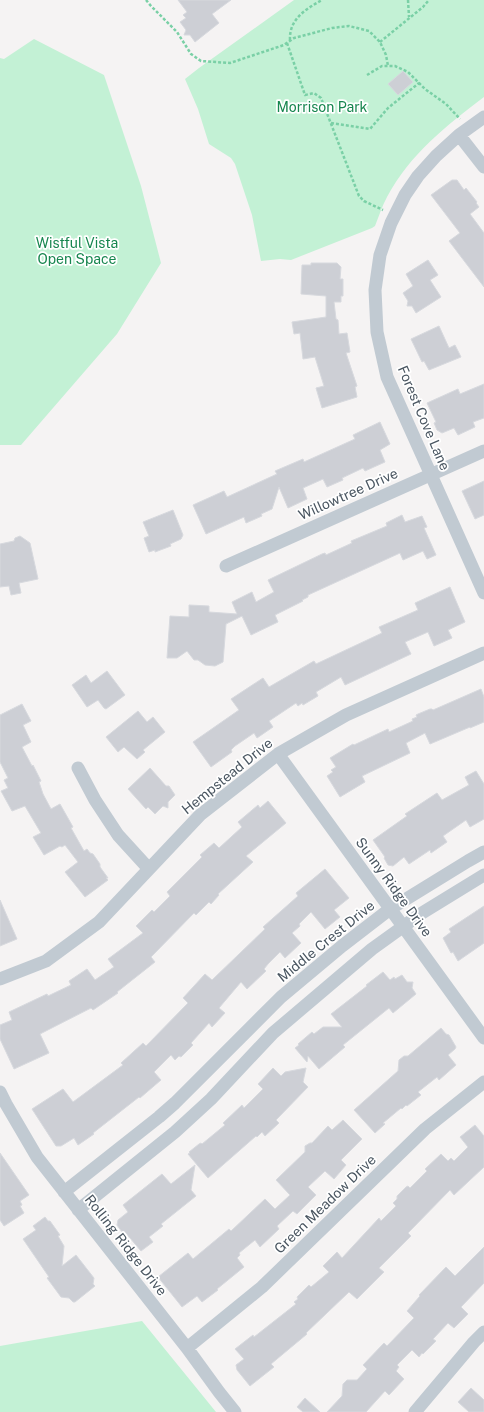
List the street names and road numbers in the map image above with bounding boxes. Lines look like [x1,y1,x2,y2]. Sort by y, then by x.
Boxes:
street label: Forest Cove Lane [395,363,453,473]
street label: Willowtree Drive [296,465,400,523]
street label: Hempstead Drive [178,735,276,817]
street label: Sunny Ridge Drive [353,834,435,940]
street label: Middle Crest Drive [274,897,378,985]
street label: Green Meadow Drive [271,1151,379,1257]
street label: Rolling Ridge Drive [82,1191,170,1299]

